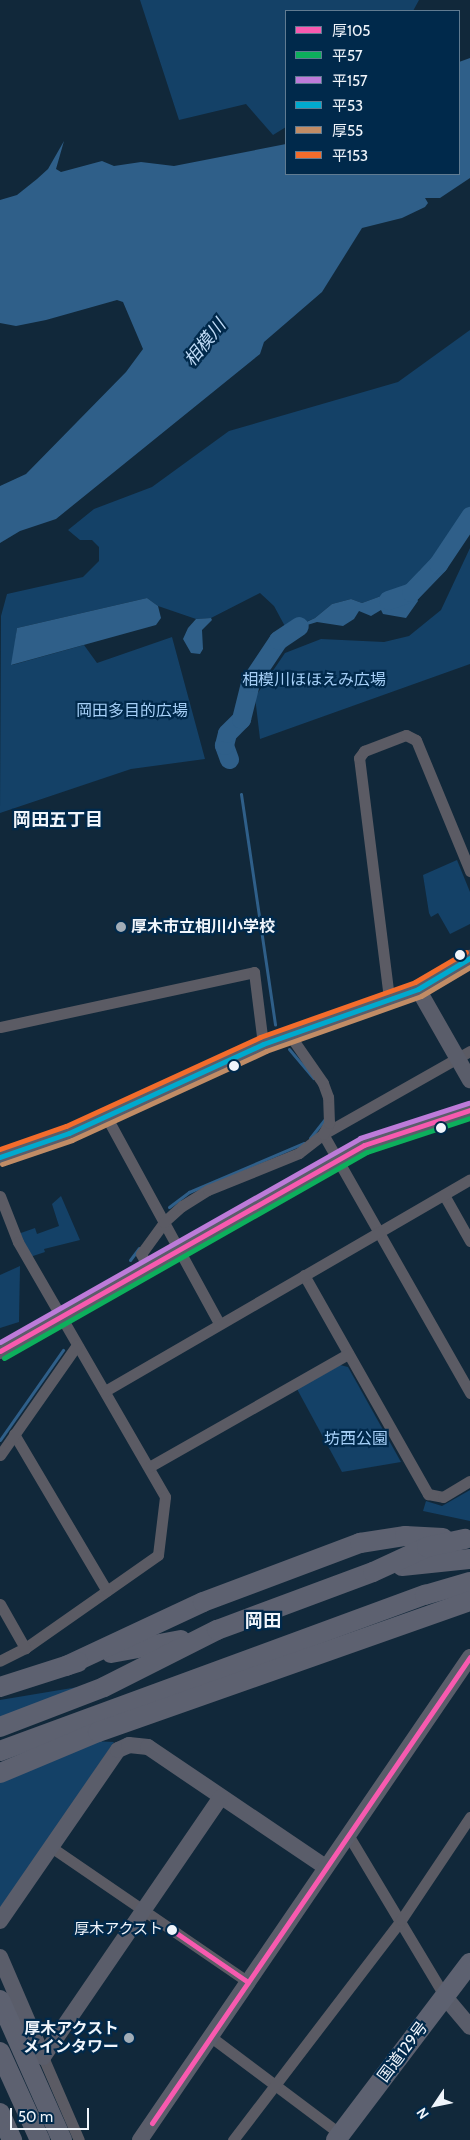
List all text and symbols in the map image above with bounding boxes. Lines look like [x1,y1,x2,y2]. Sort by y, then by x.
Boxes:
legend [285,10,460,175]
text: 厚105 [332,22,370,40]
text: 平57 [332,47,363,65]
text: 平157 [332,72,368,90]
text: 平53 [332,97,363,115]
text: 厚55 [332,122,363,140]
text: 平153 [332,147,368,165]
water label: 相模川 [180,315,230,371]
park label: 相模川ほほえみ広場 [242,670,386,690]
park label: 岡田多目的広場 [76,701,188,721]
district label: 岡田五丁目 [13,809,103,831]
place label: 厚木市立相川小学校 [131,917,275,937]
marker: 厚木市立相川小学校 [115,921,127,933]
unlabelled marker [455,950,465,960]
unlabelled marker [229,1061,239,1071]
unlabelled marker [436,1123,446,1133]
park label: 坊西公園 [324,1429,388,1449]
district label: 岡田 [245,1610,281,1632]
place label: 厚木アクスト [73,1921,163,1939]
marker: 厚木アクスト [167,1925,177,1935]
street label: 国道129号 [374,2018,432,2086]
place label: 厚木アクスト メインタワー [23,2019,119,2057]
marker: 厚木アクスト メインタワー [123,2032,135,2044]
north arrow [410,2080,460,2130]
scale bar [12,2098,91,2130]
text: N [412,2104,433,2123]
text: 50 m [18,2108,53,2126]

